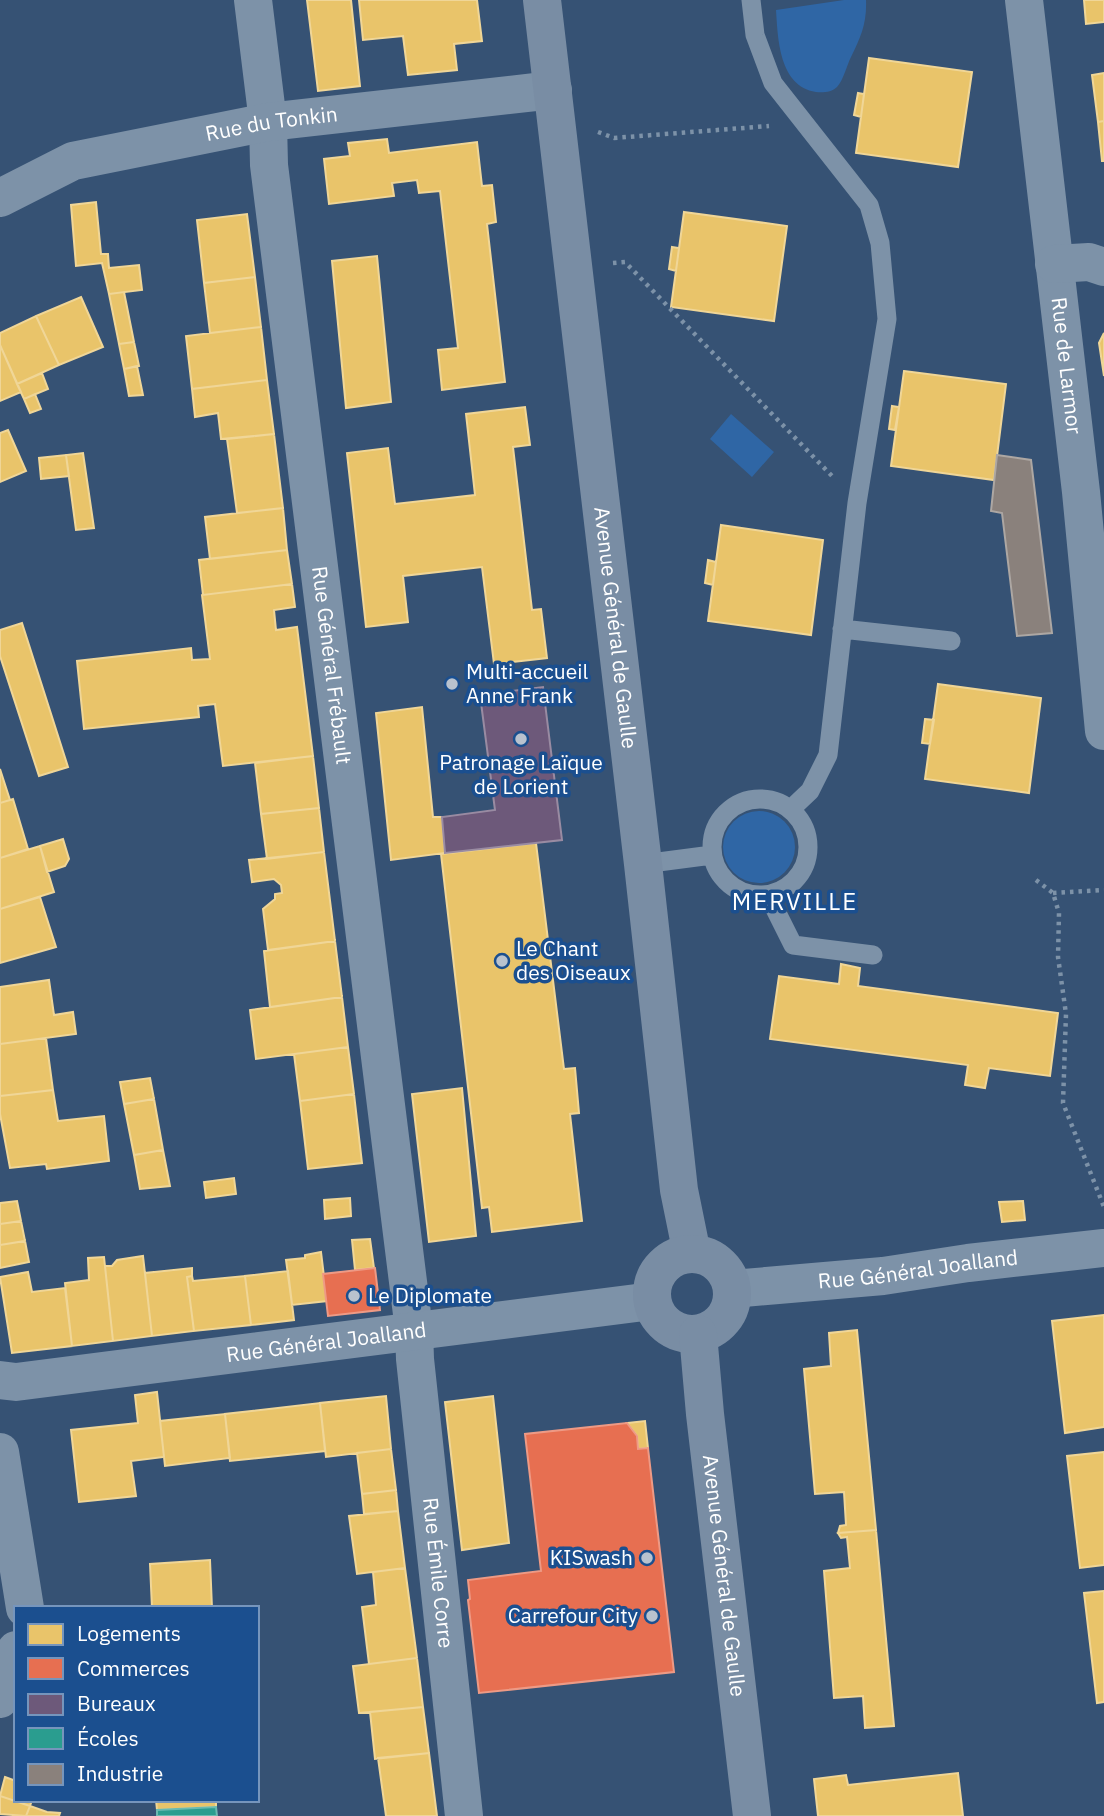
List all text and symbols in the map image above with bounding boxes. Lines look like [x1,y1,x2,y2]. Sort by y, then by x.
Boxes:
street label: Rue du Tonkin [203,99,339,147]
street label: Rue de Larmor [1046,295,1089,436]
street label: Avenue Général de Gaulle [588,505,644,750]
street label: Rue Général Frébault [306,564,358,766]
place label: Multi-accueil Anne Frank [466,657,589,709]
marker: Multi-accueil Anne Frank [444,676,460,692]
marker: Patronage Laïque de Lorient [513,731,529,747]
place label: Patronage Laïque de Lorient [439,748,603,800]
district label: MERVILLE [732,885,858,917]
place label: Le Chant des Oiseaux [516,934,631,986]
marker: Le Chant des Oiseaux [494,953,510,969]
street label: Rue Général Joalland [817,1243,1019,1295]
place label: Le Diplomate [368,1281,492,1309]
marker: Le Diplomate [346,1288,362,1304]
street label: Rue Général Joalland [225,1315,428,1368]
street label: Avenue Général de Gaulle [697,1453,753,1698]
street label: Rue Émile Corre [417,1496,461,1650]
place label: KISwash [550,1543,633,1571]
marker: KISwash [639,1550,655,1566]
place label: Carrefour City [508,1601,639,1629]
legend [14,1606,259,1802]
marker: Carrefour City [644,1608,660,1624]
text: Logements [77,1619,181,1647]
text: Commerces [77,1654,190,1682]
text: Bureaux [77,1689,156,1717]
text: Écoles [77,1724,139,1752]
text: Industrie [77,1759,163,1787]

